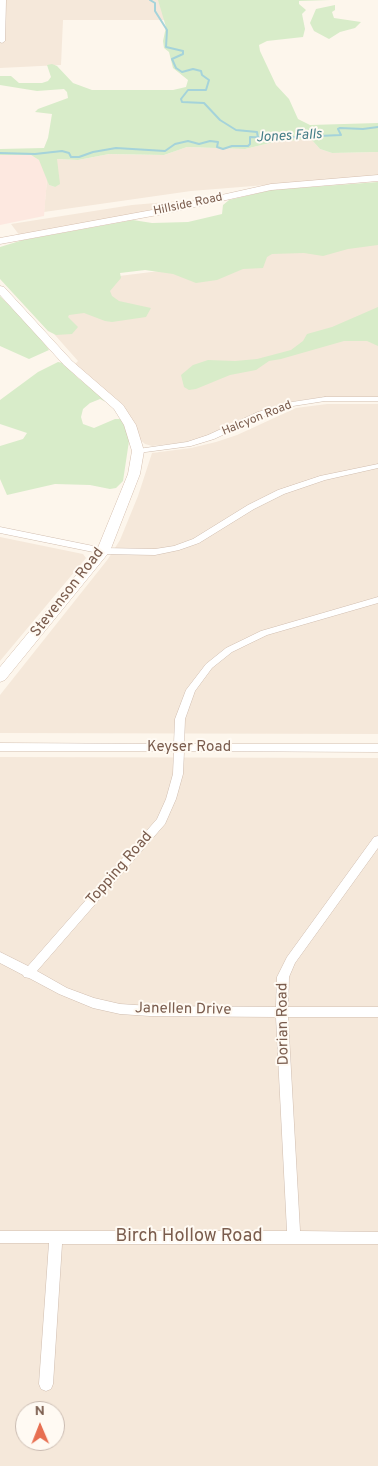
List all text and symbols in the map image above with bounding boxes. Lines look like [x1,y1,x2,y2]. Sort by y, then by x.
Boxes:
water label: Jones Falls [256,127,322,147]
street label: Hillside Road [152,191,224,219]
street label: Halcyon Road [220,398,294,440]
street label: Stevenson Road [28,545,108,641]
street label: Keyser Road [147,739,231,757]
street label: Topping Road [83,828,157,910]
street label: Dorian Road [274,982,294,1066]
street label: Janellen Drive [135,1000,231,1020]
street label: Birch Hollow Road [115,1226,263,1248]
north arrow [15,1401,65,1451]
text: N [35,1403,45,1420]

